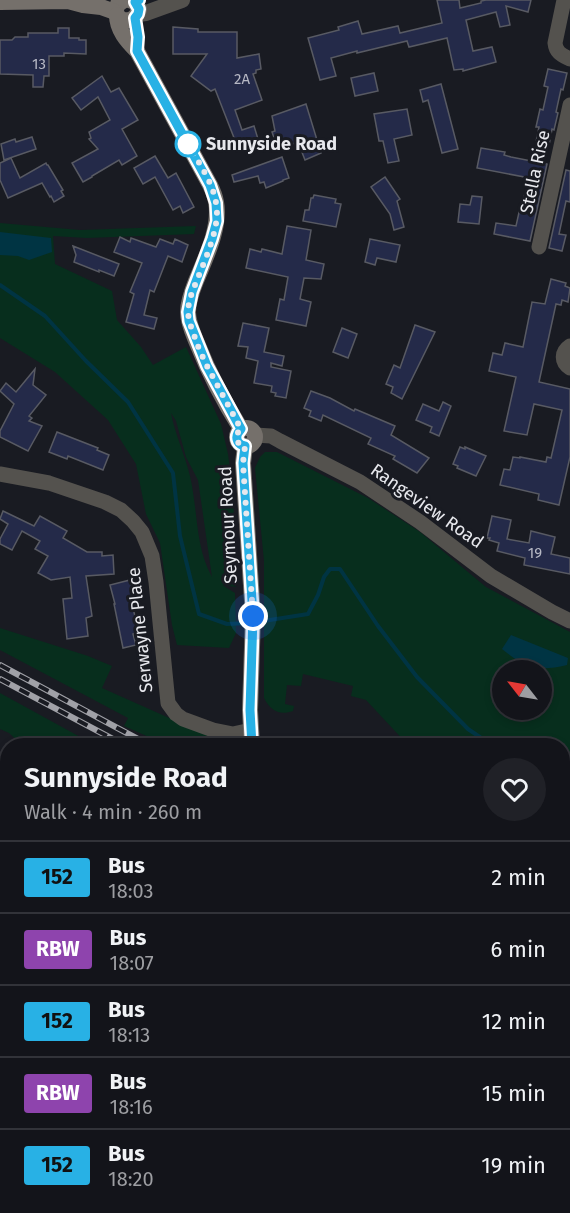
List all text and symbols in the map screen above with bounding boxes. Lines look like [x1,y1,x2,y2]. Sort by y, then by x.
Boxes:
house number: 13 [32,55,46,73]
house number: 2A [234,70,250,88]
street label: Stella Rise [515,128,555,216]
marker: Sunnyside Road [175,131,201,157]
place label: Sunnyside Road [206,133,337,155]
street label: Rangeview Road [366,459,488,553]
street label: Seymour Road [214,465,242,585]
house number: 19 [528,544,542,562]
street label: Serwayne Place [122,566,158,694]
your location [238,601,268,631]
north arrow [492,660,552,720]
map controls [492,660,552,720]
button: heart [483,758,546,821]
text: Sunnyside Road [24,761,228,794]
text: Walk · 4 min · 260 m [24,800,202,824]
text: Bus [108,852,145,879]
text: 152 [41,864,73,890]
text: 2 min [491,864,546,891]
text: 18:03 [108,879,153,903]
text: Bus [110,924,146,951]
text: RBW [36,936,80,962]
text: 6 min [490,936,546,963]
text: 18:07 [110,951,154,975]
text: Bus [108,996,145,1023]
text: 152 [41,1008,73,1034]
text: 12 min [482,1008,546,1035]
text: 18:13 [108,1023,150,1047]
text: Bus [110,1068,146,1095]
text: RBW [36,1080,80,1106]
text: 15 min [482,1080,546,1107]
text: 18:16 [110,1095,153,1119]
text: Bus [108,1140,145,1167]
text: 152 [41,1152,73,1178]
text: 19 min [481,1152,546,1179]
text: 18:20 [108,1167,154,1191]

